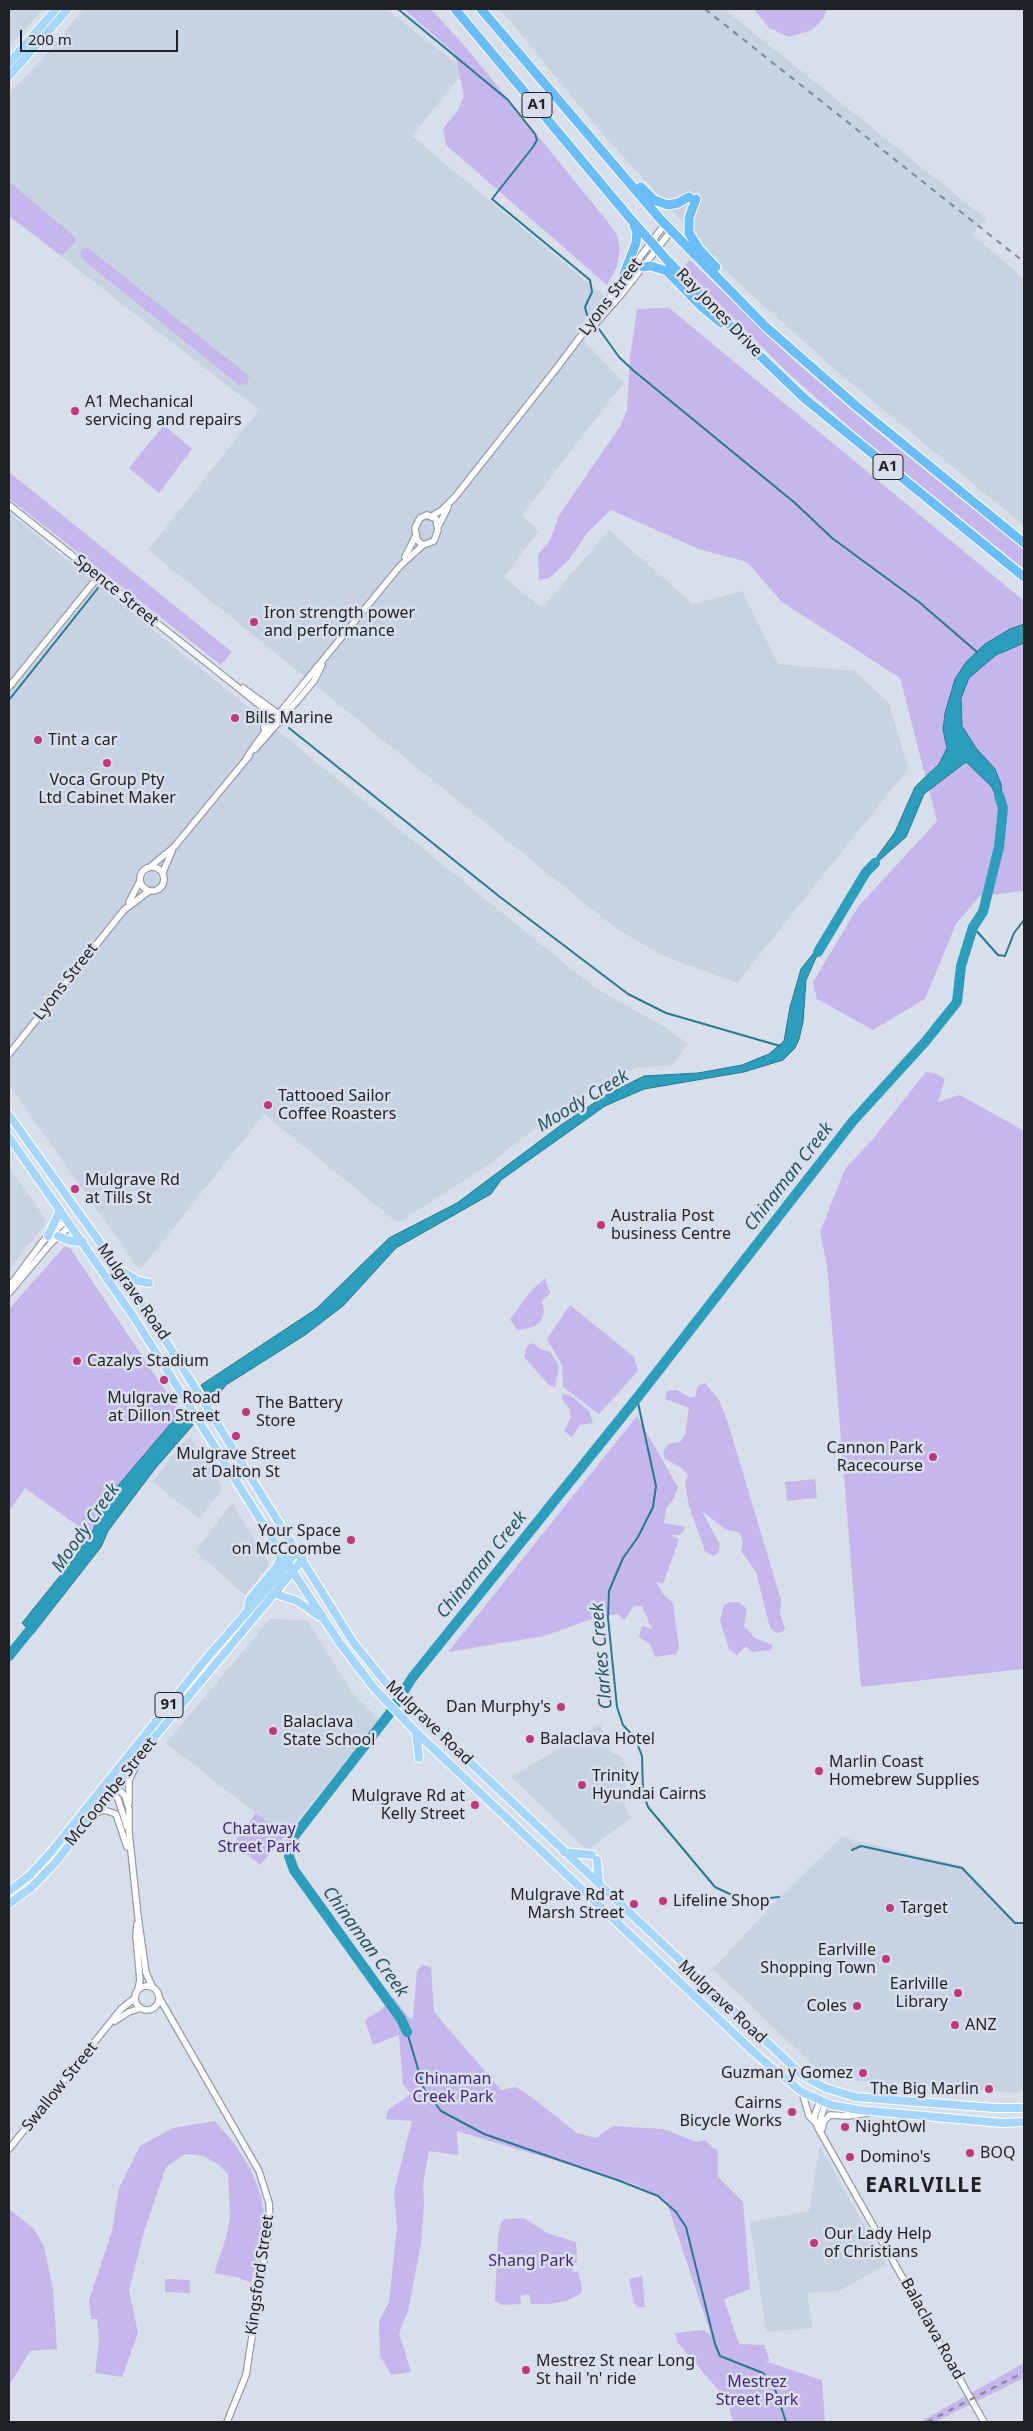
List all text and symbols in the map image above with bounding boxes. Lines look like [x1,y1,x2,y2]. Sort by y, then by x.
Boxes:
scale bar [22,20,180,52]
text: 200 m [28,29,72,49]
road number: A1 [522,92,552,118]
street label: Lyons Street [575,254,647,340]
street label: Ray Jones Drive [672,265,766,361]
place label: A1 Mechanical servicing and repairs [85,392,242,430]
marker: A1 Mechanical servicing and repairs [69,405,81,417]
road number: A1 [873,454,903,480]
street label: Spence Street [70,551,162,631]
place label: Iron strength power and performance [264,603,415,641]
marker: Iron strength power and performance [248,616,260,628]
place label: Bills Marine [245,708,333,728]
marker: Bills Marine [229,712,241,724]
place label: Tint a car [48,730,117,750]
marker: Tint a car [32,734,44,746]
marker: Voca Group Pty Ltd Cabinet Maker [101,757,113,769]
place label: Voca Group Pty Ltd Cabinet Maker [38,770,176,808]
street label: Lyons Street [30,940,102,1024]
water label: Moody Creek [533,1065,633,1137]
place label: Tattooed Sailor Coffee Roasters [278,1086,396,1124]
marker: Tattooed Sailor Coffee Roasters [262,1099,274,1111]
water label: Chinaman Creek [740,1119,838,1235]
place label: Mulgrave Rd at Tills St [85,1170,180,1208]
marker: Mulgrave Rd at Tills St [69,1183,81,1195]
place label: Australia Post business Centre [611,1206,731,1244]
marker: Australia Post business Centre [595,1219,607,1231]
street label: Mulgrave Road [93,1240,173,1344]
place label: Cazalys Stadium [87,1351,209,1371]
marker: Cazalys Stadium [71,1355,83,1367]
marker: Mulgrave Road at Dillon Street [158,1374,170,1386]
place label: Mulgrave Road at Dillon Street [107,1388,221,1426]
place label: The Battery Store [256,1393,343,1431]
marker: The Battery Store [240,1406,252,1418]
marker: Mulgrave Street at Dalton St [230,1430,242,1442]
place label: Cannon Park Racecourse [827,1438,923,1476]
place label: Mulgrave Street at Dalton St [176,1444,296,1482]
marker: Cannon Park Racecourse [927,1451,939,1463]
water label: Moody Creek [48,1480,124,1576]
water label: Chinaman Creek [432,1507,532,1623]
place label: Your Space on McCoombe [232,1521,341,1559]
marker: Your Space on McCoombe [345,1534,357,1546]
water label: Clarkes Creek [587,1602,617,1710]
street label: Mulgrave Road [382,1677,476,1769]
road number: 91 [155,1692,183,1718]
place label: Dan Murphy's [446,1697,551,1717]
marker: Dan Murphy's [555,1701,567,1713]
place label: Balaclava State School [283,1712,375,1750]
marker: Balaclava State School [267,1725,279,1737]
place label: Balaclava Hotel [540,1729,655,1749]
marker: Balaclava Hotel [524,1733,536,1745]
street label: McCoombe Street [61,1734,161,1850]
place label: Marlin Coast Homebrew Supplies [829,1752,979,1790]
marker: Marlin Coast Homebrew Supplies [813,1765,825,1777]
place label: Trinity Hyundai Cairns [592,1766,706,1804]
marker: Trinity Hyundai Cairns [576,1779,588,1791]
place label: Mulgrave Rd at Kelly Street [351,1786,465,1824]
marker: Mulgrave Rd at Kelly Street [469,1799,481,1811]
park label: Chataway Street Park [218,1819,300,1857]
water label: Chinaman Creek [318,1882,412,2002]
place label: Mulgrave Rd at Marsh Street [510,1885,624,1923]
place label: Lifeline Shop [673,1891,770,1911]
marker: Lifeline Shop [657,1895,669,1907]
marker: Mulgrave Rd at Marsh Street [628,1898,640,1910]
place label: Target [900,1898,948,1918]
marker: Target [884,1902,896,1914]
place label: Earlville Shopping Town [760,1940,876,1978]
marker: Earlville Shopping Town [880,1953,892,1965]
street label: Mulgrave Road [674,1956,770,2048]
place label: Earlville Library [890,1974,948,2012]
marker: Earlville Library [952,1987,964,1999]
place label: Coles [806,1996,847,2016]
marker: Coles [851,2000,863,2012]
place label: ANZ [965,2015,997,2035]
marker: ANZ [949,2019,961,2031]
street label: Swallow Street [18,2038,102,2136]
place label: Guzman y Gomez [721,2063,853,2083]
marker: Guzman y Gomez [857,2067,869,2079]
park label: Chinaman Creek Park [413,2069,493,2107]
place label: The Big Marlin [870,2079,979,2099]
marker: The Big Marlin [983,2083,995,2095]
place label: Cairns Bicycle Works [680,2093,782,2131]
marker: Cairns Bicycle Works [786,2106,798,2118]
place label: NightOwl [855,2117,926,2137]
marker: NightOwl [839,2121,851,2133]
place label: BOQ [980,2143,1015,2163]
place label: Domino's [860,2147,931,2167]
marker: BOQ [964,2147,976,2159]
marker: Domino's [844,2151,856,2163]
district label: EARLVILLE [864,2173,984,2199]
street label: Kingsford Street [242,2213,278,2337]
place label: Our Lady Help of Christians [824,2224,932,2262]
marker: Our Lady Help of Christians [808,2237,820,2249]
park label: Shang Park [488,2251,574,2271]
street label: Balaclava Road [896,2275,968,2383]
place label: Mestrez St near Long St hail 'n' ride [536,2351,695,2389]
marker: Mestrez St near Long St hail 'n' ride [520,2364,532,2376]
park label: Mestrez Street Park [716,2372,798,2410]

